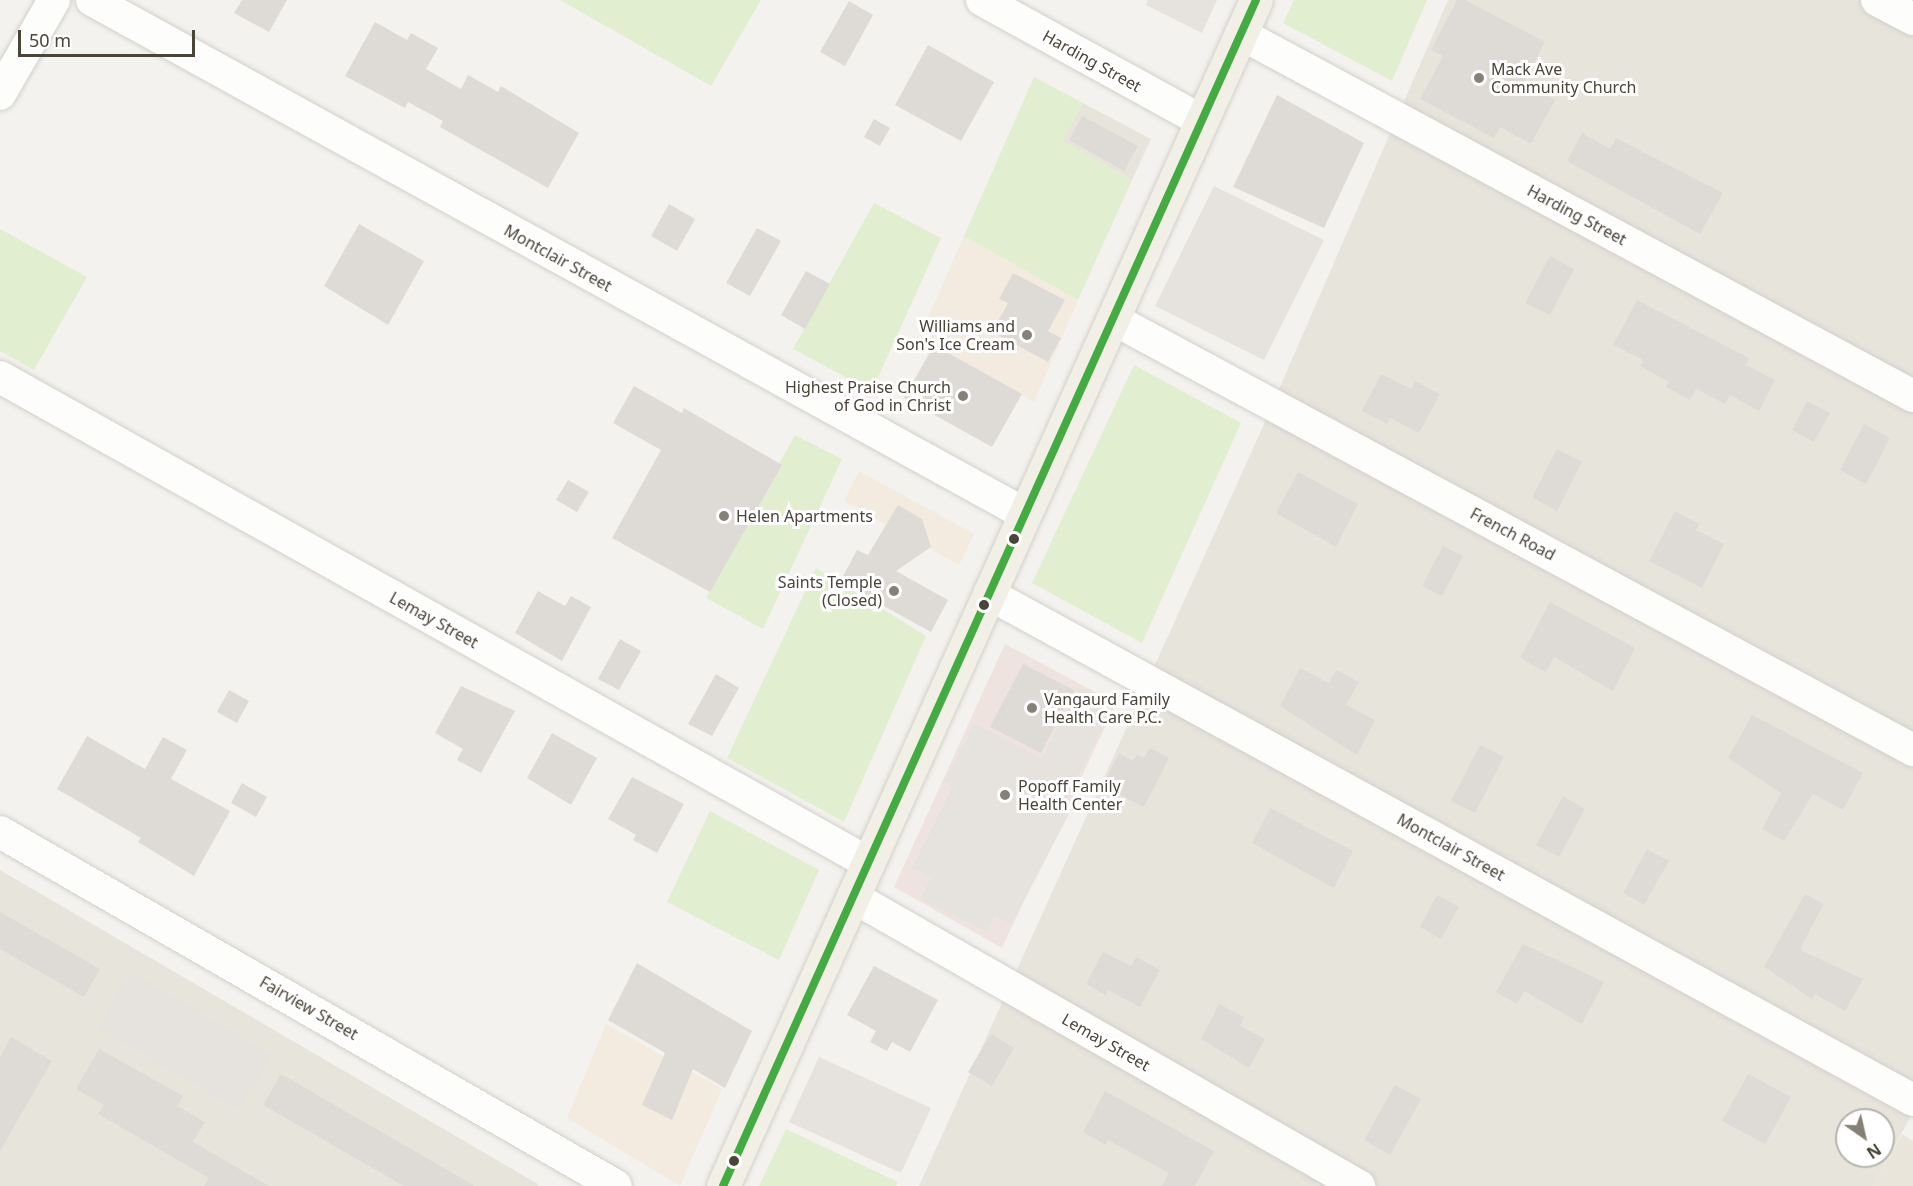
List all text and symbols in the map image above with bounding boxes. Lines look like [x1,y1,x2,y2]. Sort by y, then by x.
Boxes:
scale bar [21,18,198,56]
street label: Harding Street [1039,26,1145,96]
text: 50 m [29,28,71,52]
place label: Mack Ave Community Church [1491,59,1636,97]
marker: Mack Ave Community Church [1472,71,1486,85]
street label: Harding Street [1524,181,1630,249]
street label: Montclair Street [501,220,615,296]
place label: Williams and Son's Ice Cream [896,316,1015,354]
marker: Williams and Son's Ice Cream [1020,328,1034,342]
place label: Highest Praise Church of God in Christ [785,377,951,415]
marker: Highest Praise Church of God in Christ [956,389,970,403]
street label: French Road [1467,504,1559,564]
place label: Helen Apartments [736,506,873,526]
marker: Helen Apartments [717,509,731,523]
unlabelled marker [1008,533,1020,545]
place label: Saints Temple (Closed) [778,572,882,610]
marker: Saints Temple (Closed) [887,584,901,598]
street label: Lemay Street [386,588,482,652]
unlabelled marker [978,599,990,611]
place label: Vangaurd Family Health Care P.C. [1044,689,1170,727]
marker: Vangaurd Family Health Care P.C. [1025,701,1039,715]
place label: Popoff Family Health Center [1018,776,1122,814]
marker: Popoff Family Health Center [996,786,1014,804]
street label: Montclair Street [1394,809,1508,885]
street label: Fairview Street [256,972,362,1044]
street label: Lemay Street [1059,1009,1153,1075]
north arrow [1835,1108,1895,1168]
text: N [1862,1139,1885,1164]
unlabelled marker [728,1155,740,1167]

